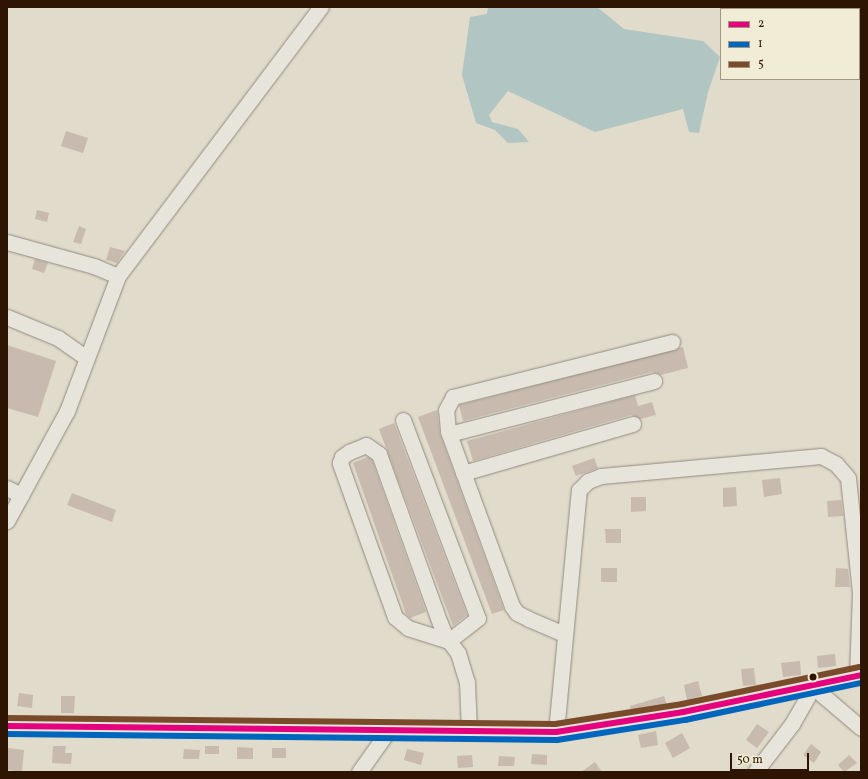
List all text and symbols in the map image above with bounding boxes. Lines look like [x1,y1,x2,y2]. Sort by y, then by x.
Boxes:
legend [720,8,860,80]
text: 2 [758,16,764,32]
text: 1 [758,36,763,52]
text: 5 [758,56,764,72]
unlabelled marker [808,672,818,682]
scale bar [732,745,811,771]
text: 50 m [737,752,763,768]

